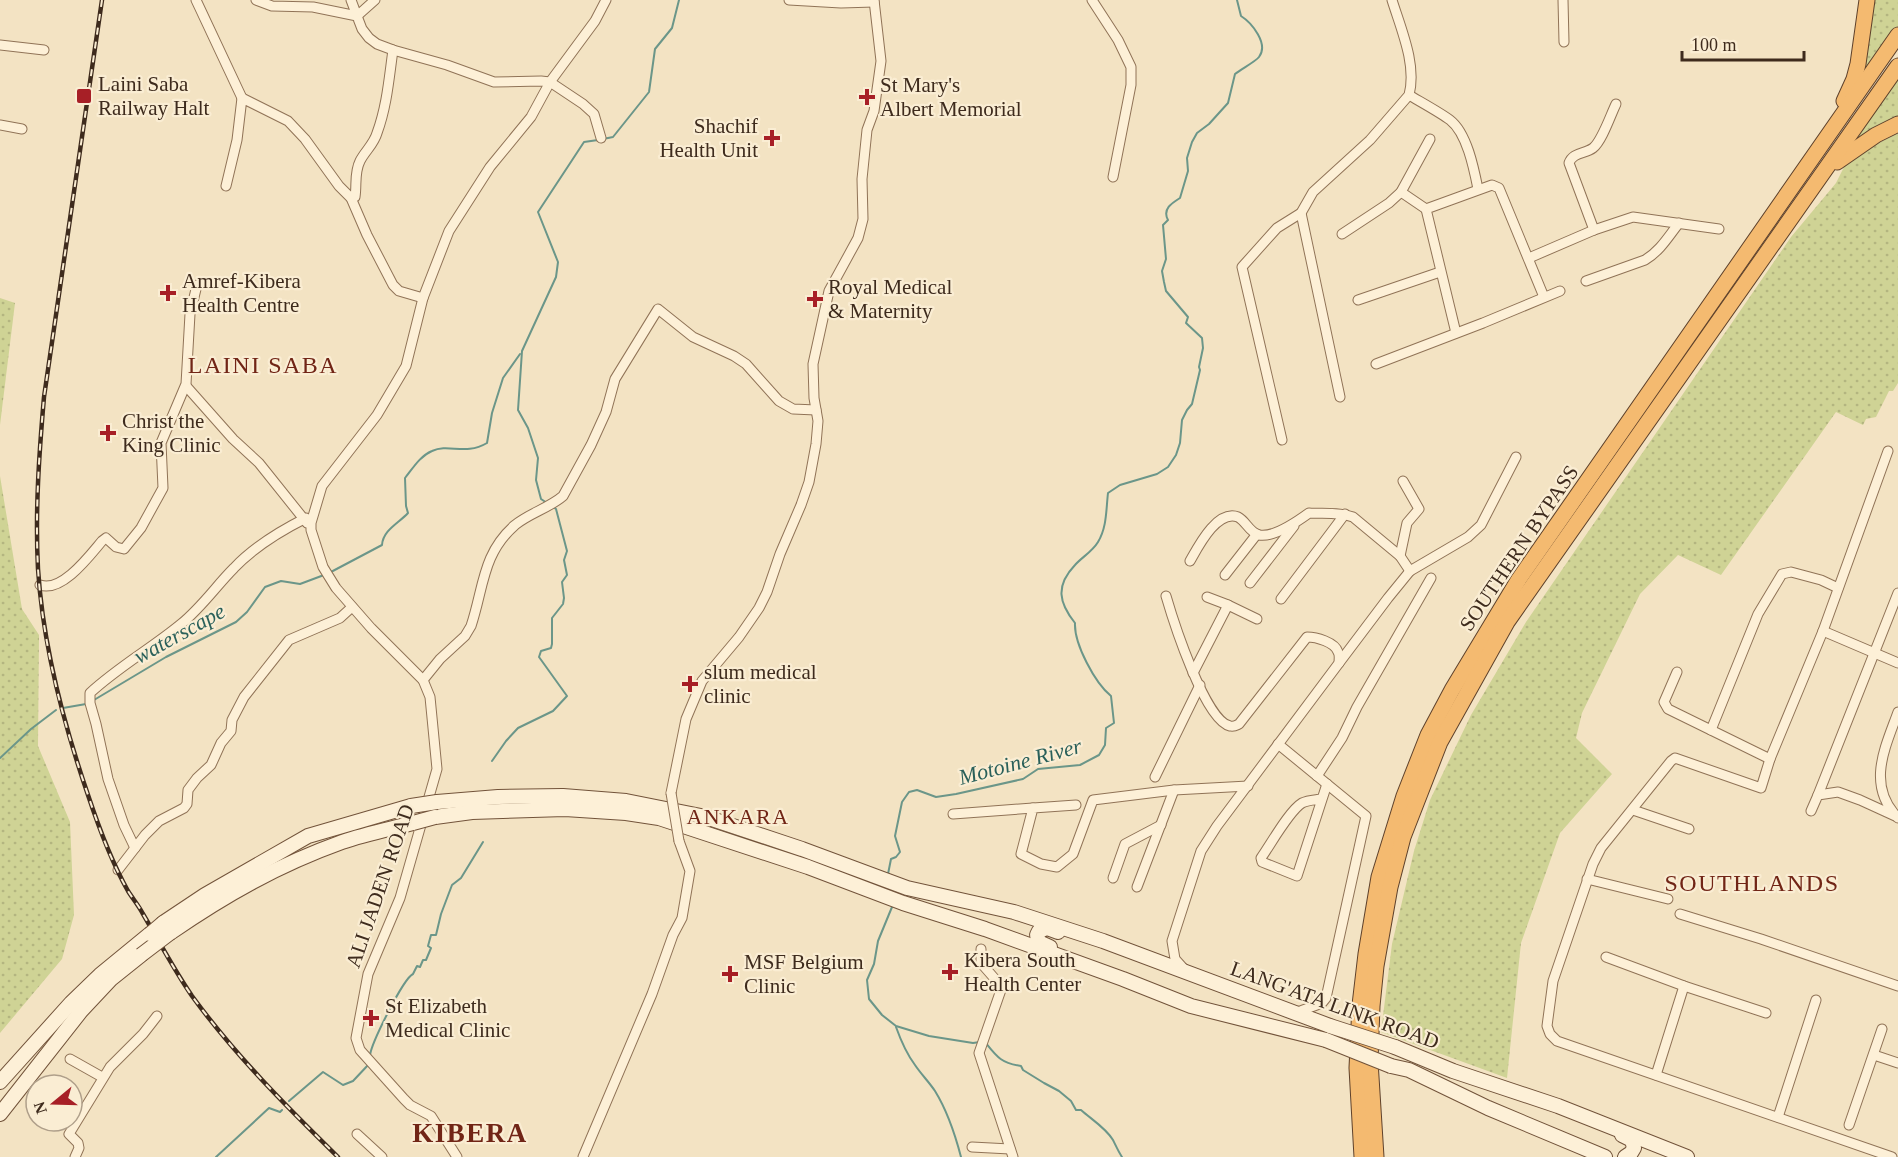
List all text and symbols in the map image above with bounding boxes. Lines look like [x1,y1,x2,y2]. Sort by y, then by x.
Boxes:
scale bar [1682,24,1804,62]
text: 100 m [1691,35,1737,55]
place label: Laini Saba Railway Halt [98,72,210,120]
place label: St Mary's Albert Memorial [880,73,1022,121]
marker: Laini Saba Railway Halt [75,87,93,105]
marker: St Mary's Albert Memorial [858,88,876,106]
place label: Shachif Health Unit [659,114,758,162]
marker: Shachif Health Unit [763,129,781,147]
place label: Amref-Kibera Health Centre [182,269,302,317]
place label: Royal Medical & Maternity [828,275,952,323]
marker: Amref-Kibera Health Centre [159,284,177,302]
marker: Royal Medical & Maternity [806,290,824,308]
district label: LAINI SABA [188,352,338,378]
place label: Christ the King Clinic [122,409,221,457]
marker: Christ the King Clinic [99,424,117,442]
street label: SOUTHERN BYPASS [1455,461,1583,635]
water label: waterscape [129,598,229,669]
place label: slum medical clinic [704,660,817,708]
marker: slum medical clinic [681,675,699,693]
water label: Motoine River [955,733,1085,790]
street label: ALI JADEN ROAD [341,801,419,971]
district label: ANKARA [686,804,790,829]
district label: SOUTHLANDS [1664,870,1840,896]
place label: Kibera South Health Center [964,948,1081,996]
place label: MSF Belgium Clinic [744,950,864,998]
street label: LANG'ATA LINK ROAD [1227,956,1443,1054]
marker: Kibera South Health Center [941,963,959,981]
marker: MSF Belgium Clinic [721,965,739,983]
place label: St Elizabeth Medical Clinic [385,994,510,1042]
marker: St Elizabeth Medical Clinic [362,1009,380,1027]
north arrow [24,1073,84,1133]
text: N [30,1099,50,1116]
district label: KIBERA [412,1118,528,1148]

